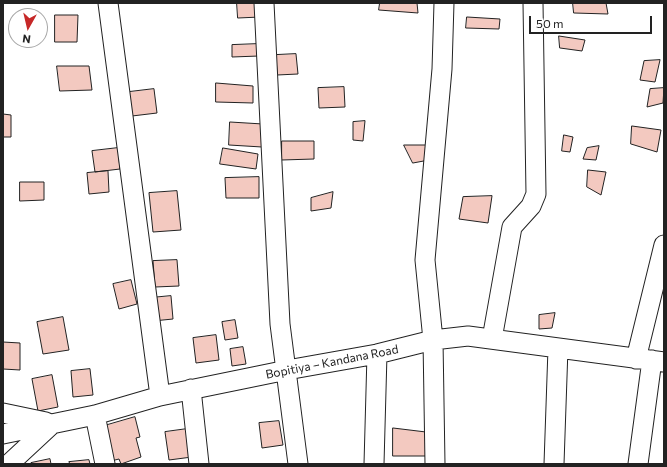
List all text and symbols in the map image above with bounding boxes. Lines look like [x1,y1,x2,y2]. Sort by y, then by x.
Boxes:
north arrow [8,8,48,48]
scale bar [531,8,654,34]
text: 50 m [536,16,564,30]
text: N [21,32,31,46]
street label: Bopitiya – Kandana Road [264,342,400,382]

